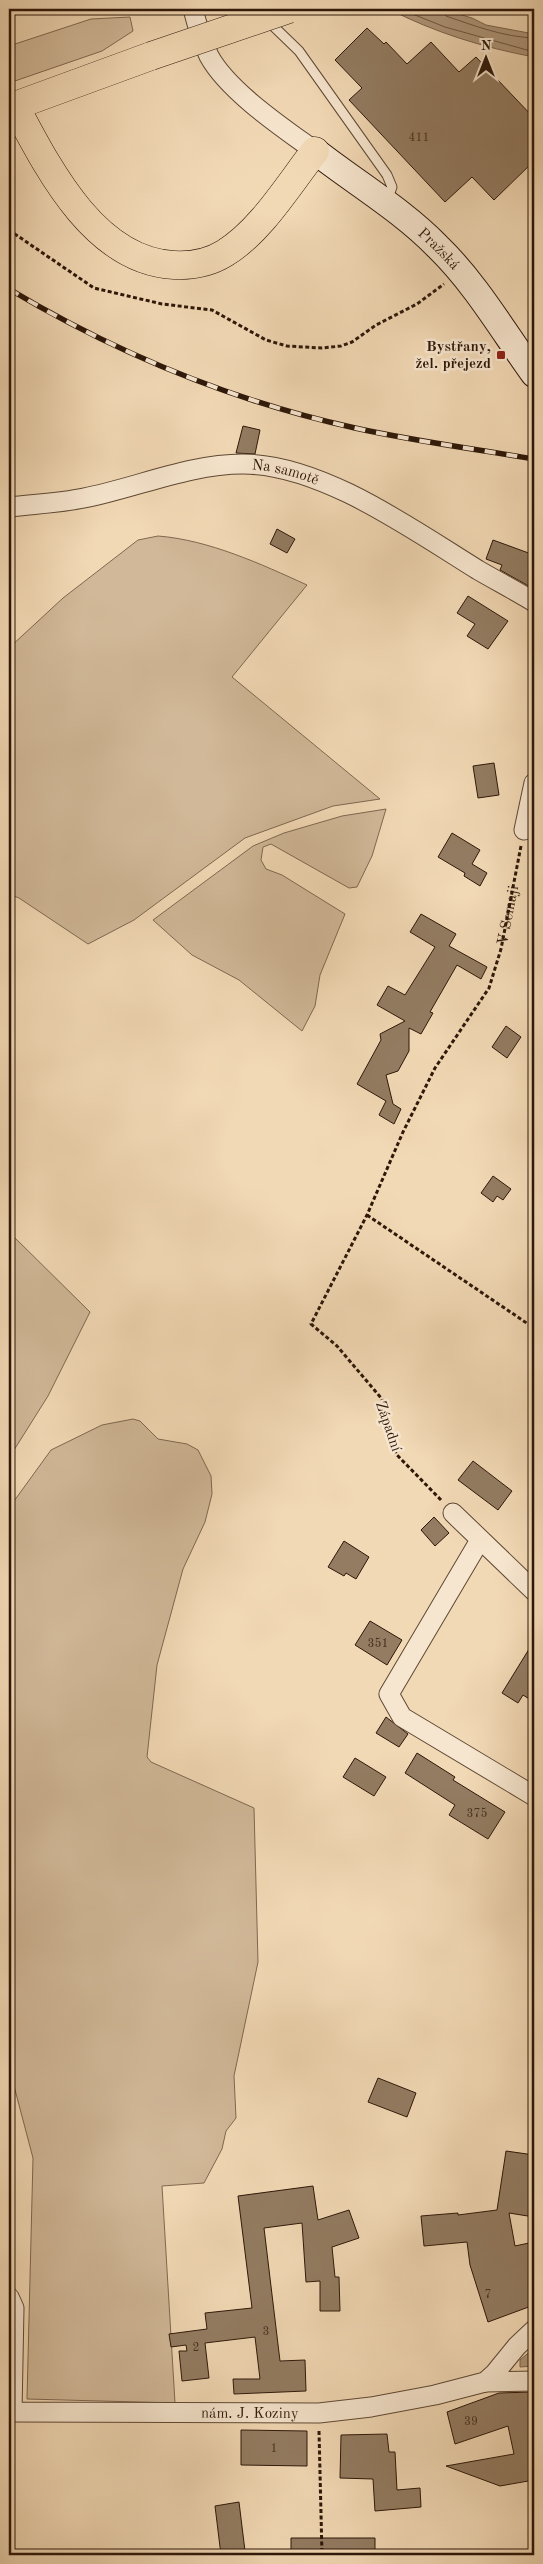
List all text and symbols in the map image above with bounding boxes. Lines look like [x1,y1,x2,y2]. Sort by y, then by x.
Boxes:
north arrow [460,32,510,82]
text: N [481,39,492,53]
house number: 411 [409,132,429,144]
street label: Pražská [414,226,462,274]
place label: Bystřany, žel. přejezd [415,340,491,372]
marker: Bystřany, žel. přejezd [495,349,507,361]
street label: Na samotě [251,458,321,489]
street label: V Semaji [496,885,522,946]
street label: Západní [372,1399,404,1455]
house number: 351 [368,1637,388,1650]
house number: 375 [467,1807,487,1820]
house number: 7 [485,2289,491,2301]
house number: 3 [263,2326,269,2338]
house number: 2 [193,2342,199,2354]
street label: nám. J. Koziny [201,2407,299,2422]
house number: 39 [464,2416,478,2428]
house number: 1 [271,2443,277,2455]

